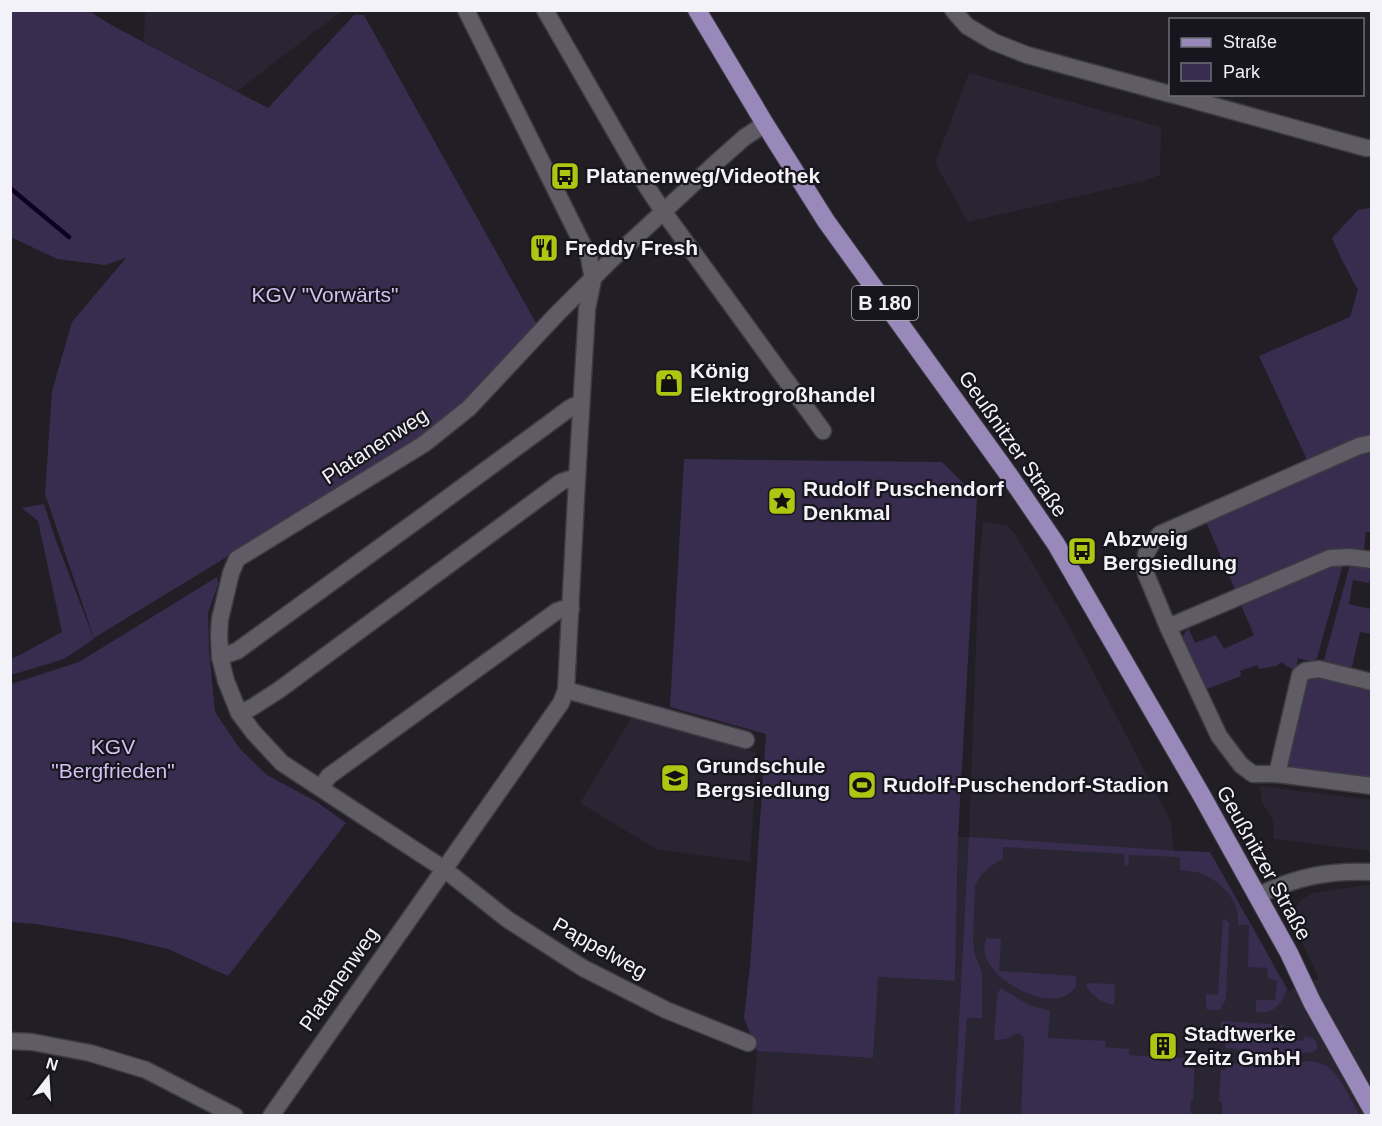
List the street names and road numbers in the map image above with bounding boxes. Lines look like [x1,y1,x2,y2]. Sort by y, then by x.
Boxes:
road number: B 180 [852,286,918,320]
street label: Geußnitzer Straße [954,366,1072,521]
street label: Platanenweg [318,403,432,488]
street label: Geußnitzer Straße [1213,782,1316,944]
street label: Pappelweg [549,912,651,983]
street label: Platanenweg [294,922,383,1035]

